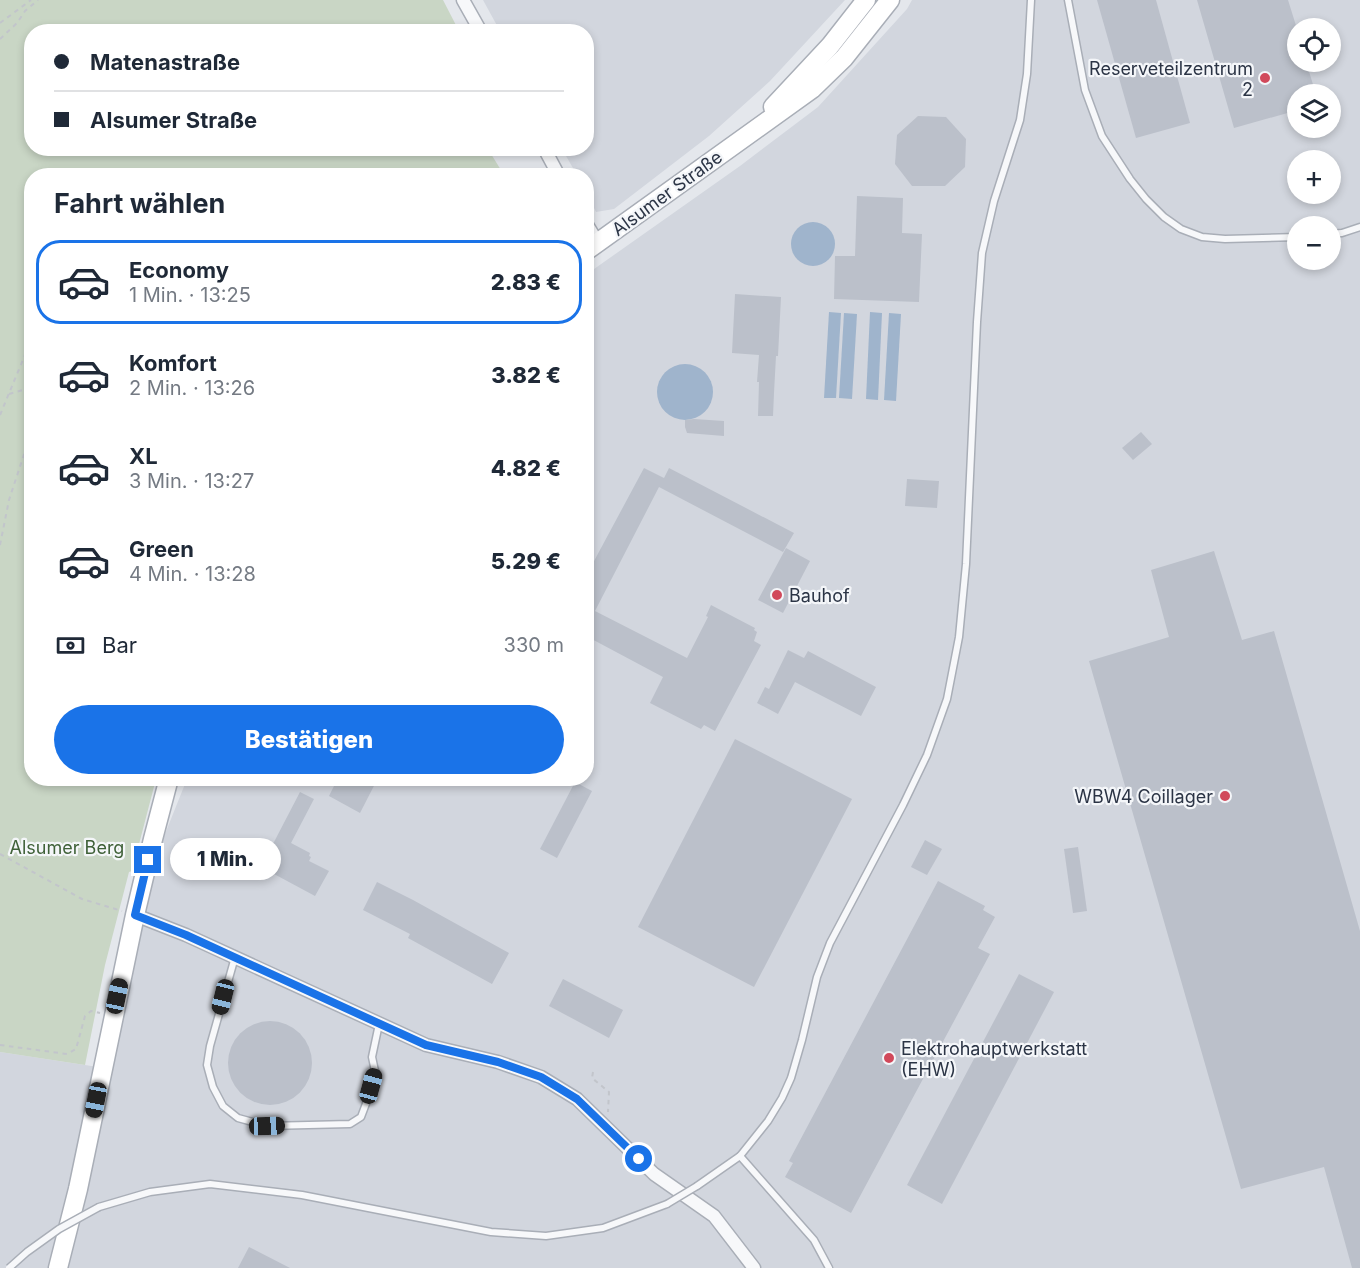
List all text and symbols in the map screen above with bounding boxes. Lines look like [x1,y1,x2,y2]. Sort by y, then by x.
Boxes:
map controls [1287,18,1341,270]
button: locate [1287,18,1341,72]
text: Matenastraße [90,49,240,75]
place label: Reserveteilzentrum 2 [1089,58,1253,100]
marker: Reserveteilzentrum 2 [1258,71,1272,85]
button: layers [1287,84,1341,138]
text: Alsumer Straße [90,107,257,133]
street label: Alsumer Straße [608,146,726,240]
button: + [1287,150,1341,204]
text: Fahrt wählen [54,187,225,220]
button: − [1287,216,1341,270]
icon: car [57,255,111,309]
text: Economy [129,257,229,283]
text: 2.83 € [491,269,561,295]
text: 1 Min. · 13:25 [129,283,251,307]
icon: car [57,348,111,402]
text: Komfort [129,350,217,376]
text: 3.82 € [491,362,561,388]
text: 2 Min. · 13:26 [129,376,255,400]
icon: car [57,441,111,495]
text: XL [129,443,158,469]
text: 4.82 € [491,455,561,481]
text: 3 Min. · 13:27 [129,469,254,493]
icon: car [57,534,111,588]
text: Green [129,536,194,562]
text: 5.29 € [491,548,561,574]
text: 4 Min. · 13:28 [129,562,256,586]
place label: Bauhof [789,585,850,606]
marker: Bauhof [770,588,784,602]
icon: cash [54,629,87,662]
text: Bar [102,632,137,658]
text: 330 m [504,633,564,657]
button: Bestätigen [54,705,564,774]
place label: WBW4 Coillager [1074,786,1213,807]
marker: WBW4 Coillager [1218,789,1232,803]
park label: Alsumer Berg [10,837,124,858]
callout: 1 Min. [169,839,280,881]
route end [134,846,161,873]
text: 1 Min. [197,847,254,871]
car [104,977,130,1015]
car [210,977,236,1017]
place label: Elektrohauptwerkstatt (EHW) [901,1038,1087,1080]
marker: Elektrohauptwerkstatt (EHW) [882,1051,896,1065]
car [358,1066,384,1106]
car [84,1081,108,1119]
car [249,1116,285,1136]
route start [625,1145,652,1172]

